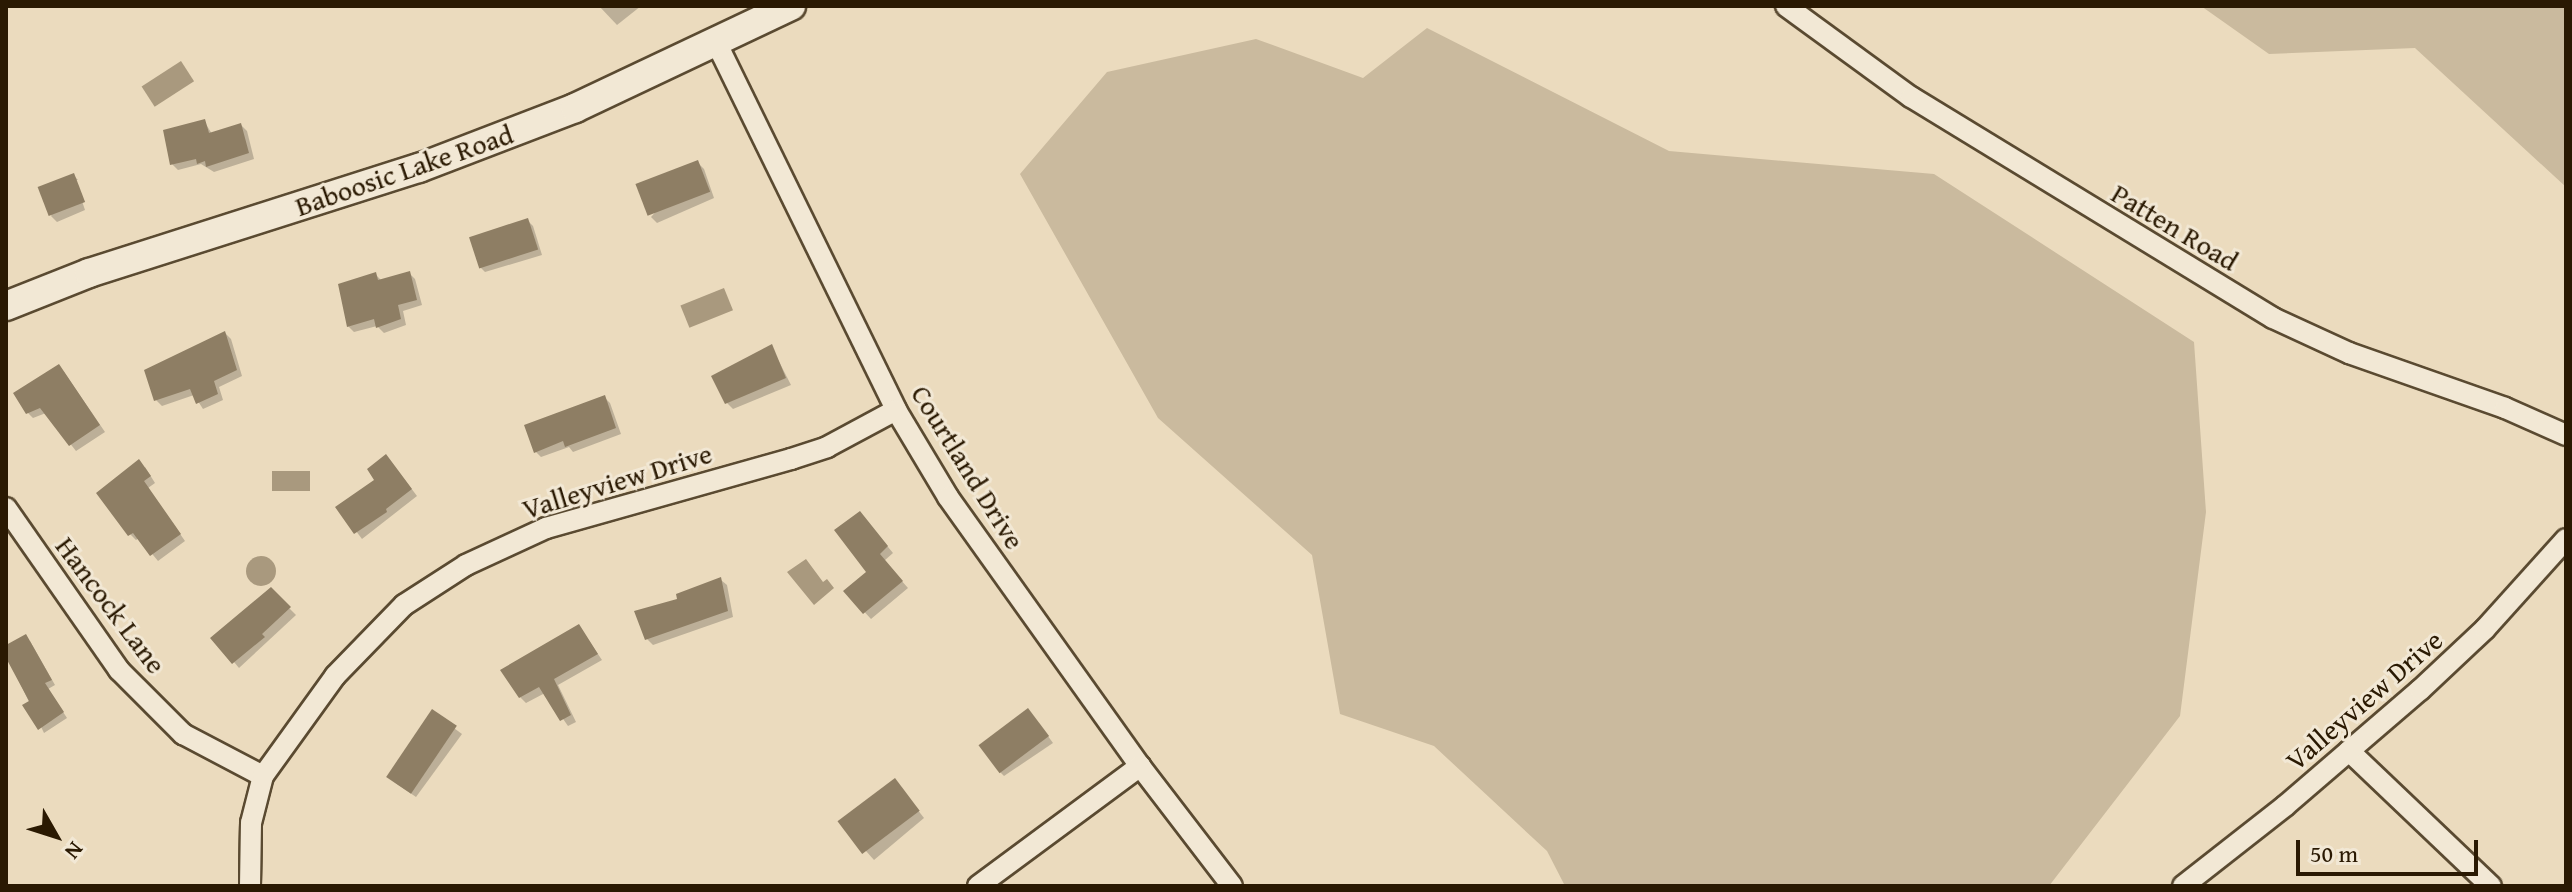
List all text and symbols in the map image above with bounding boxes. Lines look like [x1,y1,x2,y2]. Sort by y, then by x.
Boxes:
street label: Baboosic Lake Road [291,117,517,223]
street label: Patten Road [2106,176,2244,278]
street label: Courtland Drive [904,379,1032,555]
street label: Valleyview Drive [518,436,716,526]
street label: Hancock Lane [49,530,173,680]
street label: Valleyview Drive [2279,623,2449,777]
north arrow [16,796,96,876]
scale bar [2300,824,2482,874]
text: N [58,835,92,867]
text: 50 m [2310,836,2358,871]

